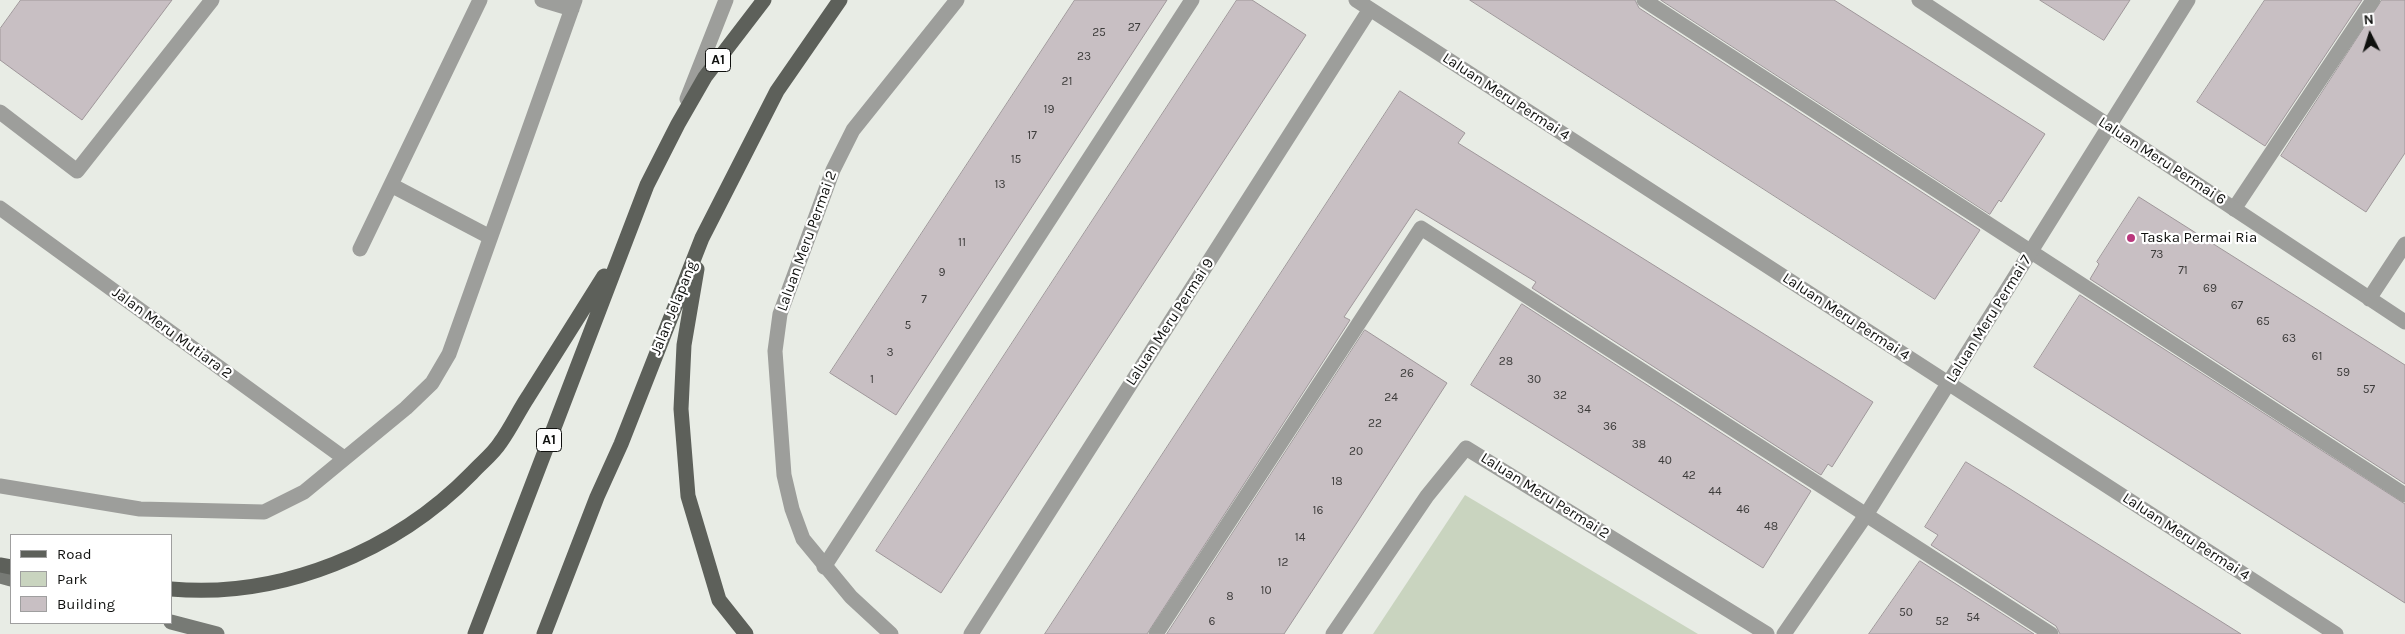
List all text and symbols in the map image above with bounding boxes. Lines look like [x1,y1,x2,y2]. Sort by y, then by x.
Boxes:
north arrow [2345,10,2395,60]
text: N [2363,11,2374,28]
house number: 27 [1128,21,1140,35]
house number: 25 [1092,26,1106,40]
road number: A1 [706,48,730,72]
street label: Laluan Meru Permai 4 [1439,49,1573,145]
house number: 23 [1077,50,1091,64]
house number: 21 [1062,75,1072,89]
house number: 19 [1044,103,1054,117]
street label: Laluan Meru Permai 6 [2095,113,2229,209]
house number: 17 [1027,129,1037,143]
house number: 15 [1011,153,1021,167]
street label: Laluan Meru Permai 2 [773,168,841,314]
house number: 13 [994,178,1006,192]
place label: Taska Permai Ria [2141,229,2257,247]
marker: Taska Permai Ria [2125,232,2137,244]
house number: 11 [958,236,966,250]
house number: 73 [2151,248,2163,262]
street label: Laluan Meru Permai 7 [1943,252,2035,386]
street label: Laluan Meru Permai 9 [1122,255,1218,389]
street label: Jalan Jelapang [647,258,701,358]
house number: 71 [2178,264,2188,278]
house number: 9 [939,266,945,280]
street label: Laluan Meru Permai 4 [1779,269,1913,365]
house number: 69 [2203,282,2217,296]
street label: Jalan Meru Mutiara 2 [108,283,236,383]
house number: 7 [921,293,927,307]
house number: 67 [2231,299,2243,313]
house number: 65 [2256,315,2270,329]
house number: 5 [905,319,911,333]
house number: 63 [2282,332,2296,346]
house number: 3 [886,346,894,360]
house number: 61 [2312,350,2322,364]
house number: 28 [1499,355,1513,369]
house number: 59 [2336,366,2350,380]
house number: 26 [1400,367,1414,381]
house number: 1 [870,373,874,387]
house number: 30 [1527,373,1541,387]
house number: 57 [2363,383,2375,397]
house number: 32 [1553,389,1567,403]
house number: 24 [1384,391,1398,405]
house number: 34 [1577,403,1591,417]
house number: 22 [1368,417,1382,431]
house number: 36 [1603,420,1617,434]
road number: A1 [536,428,562,452]
house number: 38 [1632,438,1646,452]
house number: 20 [1349,445,1363,459]
street label: Laluan Meru Permai 2 [1477,449,1613,543]
house number: 40 [1658,454,1672,468]
house number: 42 [1682,469,1696,483]
house number: 18 [1331,475,1343,489]
house number: 44 [1708,485,1722,499]
street label: Laluan Meru Permai 4 [2119,489,2253,585]
house number: 46 [1736,503,1750,517]
house number: 16 [1313,504,1323,518]
house number: 48 [1764,520,1778,534]
house number: 14 [1295,531,1305,545]
legend [10,534,172,624]
text: Road [57,545,92,563]
house number: 12 [1278,556,1288,570]
text: Park [57,570,87,588]
house number: 10 [1260,584,1272,598]
house number: 8 [1226,590,1234,604]
text: Building [57,595,115,613]
house number: 50 [1899,606,1913,620]
house number: 54 [1966,611,1980,625]
house number: 6 [1209,615,1215,629]
house number: 52 [1935,615,1949,629]

